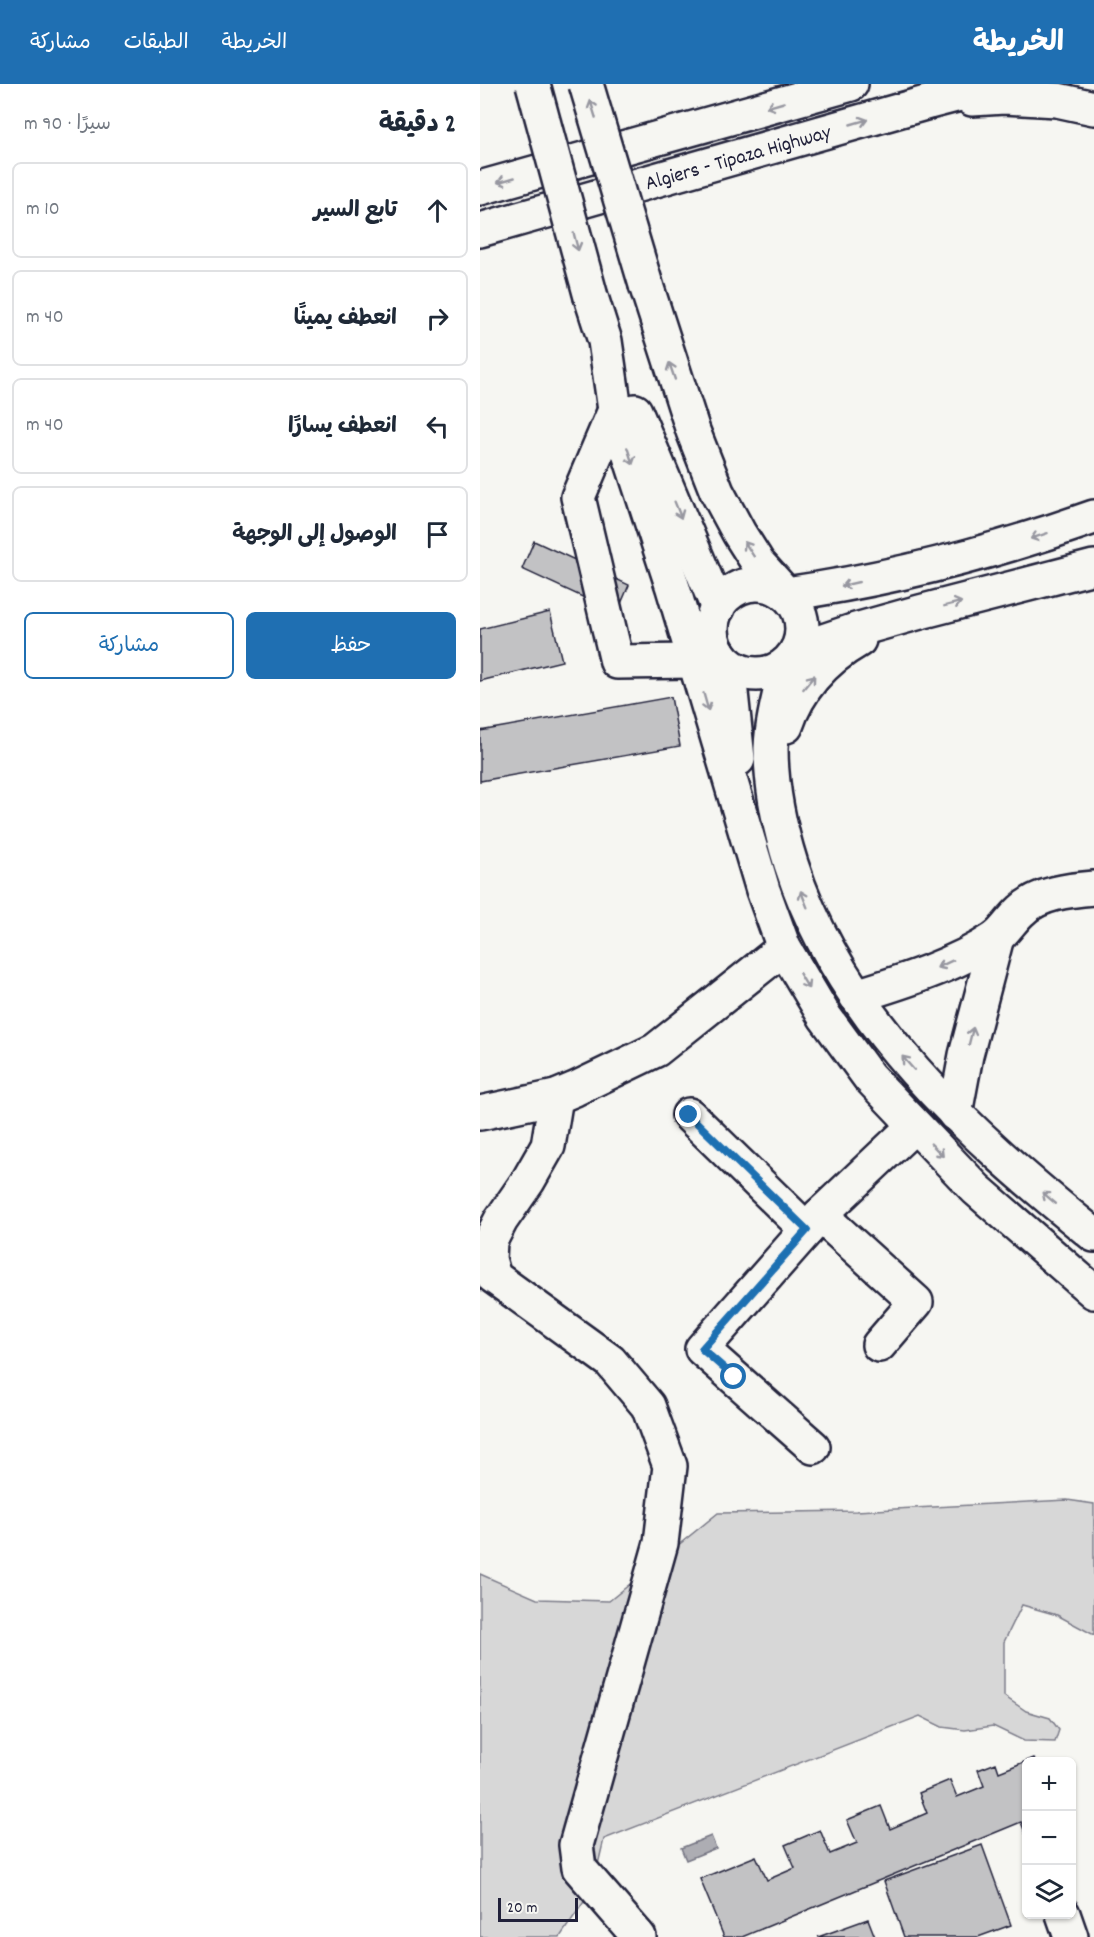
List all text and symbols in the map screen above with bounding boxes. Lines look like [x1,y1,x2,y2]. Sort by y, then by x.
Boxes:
text: الخريطة [973,25,1064,65]
text: مشاركة [30,29,91,59]
text: الطبقات [124,29,189,59]
text: الخريطة [222,29,287,59]
one-way arrow [587,99,598,118]
one-way arrow [765,100,784,112]
text: 2 دقيقة [379,107,456,144]
text: سيرًا · 90 m [24,111,111,139]
one-way arrow [849,115,868,127]
street label: Algiers - Tipaza Highway [642,119,835,200]
one-way arrow [497,175,516,187]
icon: ahead [421,194,454,227]
text: 10 m [26,196,60,224]
text: تابع السير [314,196,397,227]
one-way arrow [571,232,582,251]
icon: right [421,302,454,335]
text: 40 m [26,304,64,332]
text: انعطف يمينًا [294,304,397,335]
one-way arrow [666,362,677,381]
icon: left [421,410,454,443]
text: 40 m [26,412,64,440]
text: انعطف يسارًا [288,412,397,443]
one-way arrow [625,446,636,465]
one-way arrow [673,501,684,519]
icon: arrive [421,518,454,551]
text: الوصول إلى الوجهة [232,520,397,551]
one-way arrow [1030,531,1049,542]
one-way arrow [743,541,755,558]
one-way arrow [841,579,860,590]
one-way arrow [944,597,963,609]
button: مشاركة [24,612,234,679]
button: حفظ [246,612,456,679]
one-way arrow [803,674,816,690]
one-way arrow [701,692,713,711]
one-way arrow [798,891,809,909]
one-way arrow [937,959,955,971]
one-way arrow [798,972,810,989]
one-way arrow [965,1027,977,1046]
one-way arrow [901,1056,915,1071]
route end [675,1101,701,1127]
one-way arrow [930,1143,945,1158]
one-way arrow [1041,1191,1057,1204]
route start [720,1363,746,1389]
map controls [1022,1757,1076,1919]
button: + [1022,1757,1076,1811]
button: − [1022,1811,1076,1865]
button: layers [1022,1865,1076,1919]
scale bar [498,1895,578,1922]
text: 20 m [507,1897,537,1920]

